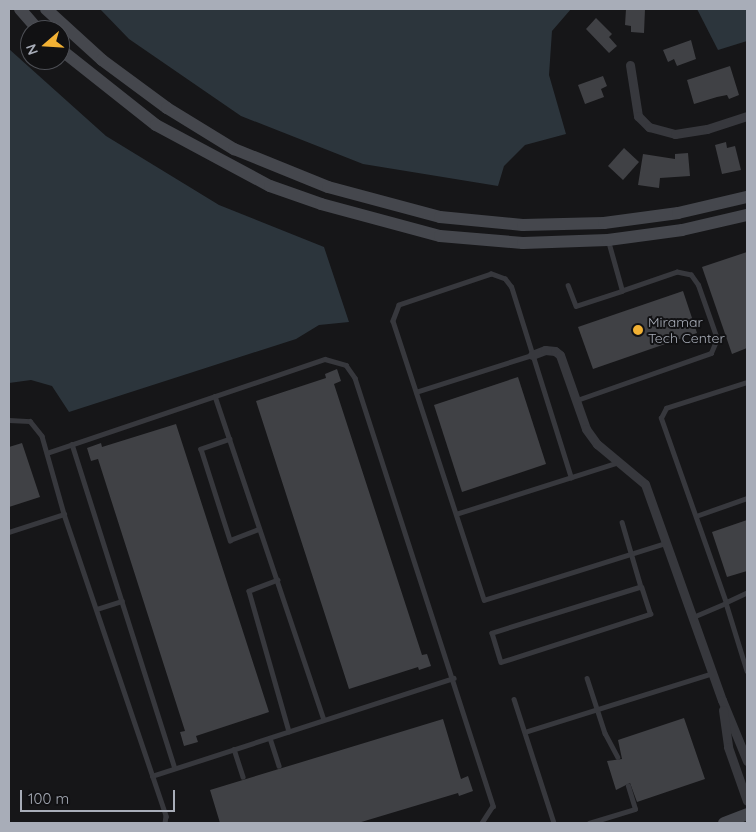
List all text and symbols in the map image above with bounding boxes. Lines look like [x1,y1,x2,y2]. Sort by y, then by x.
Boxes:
north arrow [20,20,70,70]
text: N [22,42,42,57]
place label: Miramar Tech Center [648,314,725,347]
marker: Miramar Tech Center [632,324,644,336]
scale bar [22,780,178,812]
text: 100 m [28,789,69,808]

